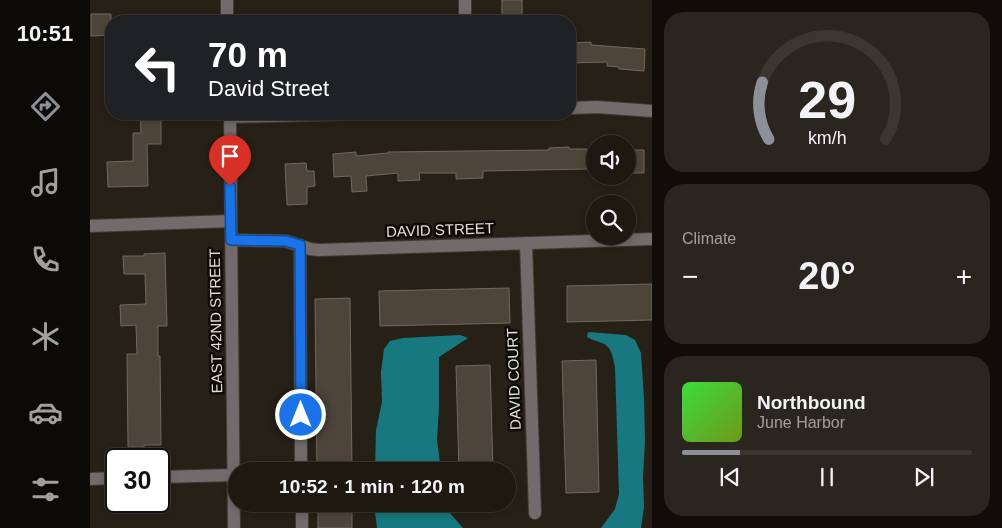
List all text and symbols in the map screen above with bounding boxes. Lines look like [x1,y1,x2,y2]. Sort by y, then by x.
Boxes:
text: 10:51 [17,21,73,46]
icon: left [125,35,190,100]
text: 70 m [208,35,288,74]
text: 29 [798,71,856,129]
text: David Street [208,76,329,101]
icon: directions [28,89,63,124]
text: km/h [808,128,846,148]
pin [209,135,251,186]
map controls [586,135,636,245]
button: sound [586,135,636,185]
icon: arrive [216,142,244,170]
icon: music [28,165,63,200]
button: search [586,195,636,245]
street label: DAVID STREET [386,219,494,240]
text: Climate [682,230,736,247]
icon: phone [28,242,63,277]
street label: EAST 42ND STREET [206,248,225,394]
text: 20° [798,255,856,297]
text: − [682,261,698,292]
text: + [956,261,972,292]
icon: climate [28,319,63,354]
street label: DAVID COURT [503,328,524,430]
position arrow [274,388,326,440]
text: Northbound [757,392,866,413]
icon: car [28,395,63,430]
text: June Harbor [757,414,845,431]
speed limit sign: 30 [105,448,170,513]
icon: previous [716,463,744,491]
icon: pause [813,463,841,491]
icon: next [910,463,938,491]
icon: filters [28,472,63,507]
text: 10:52 · 1 min · 120 m [279,476,465,497]

